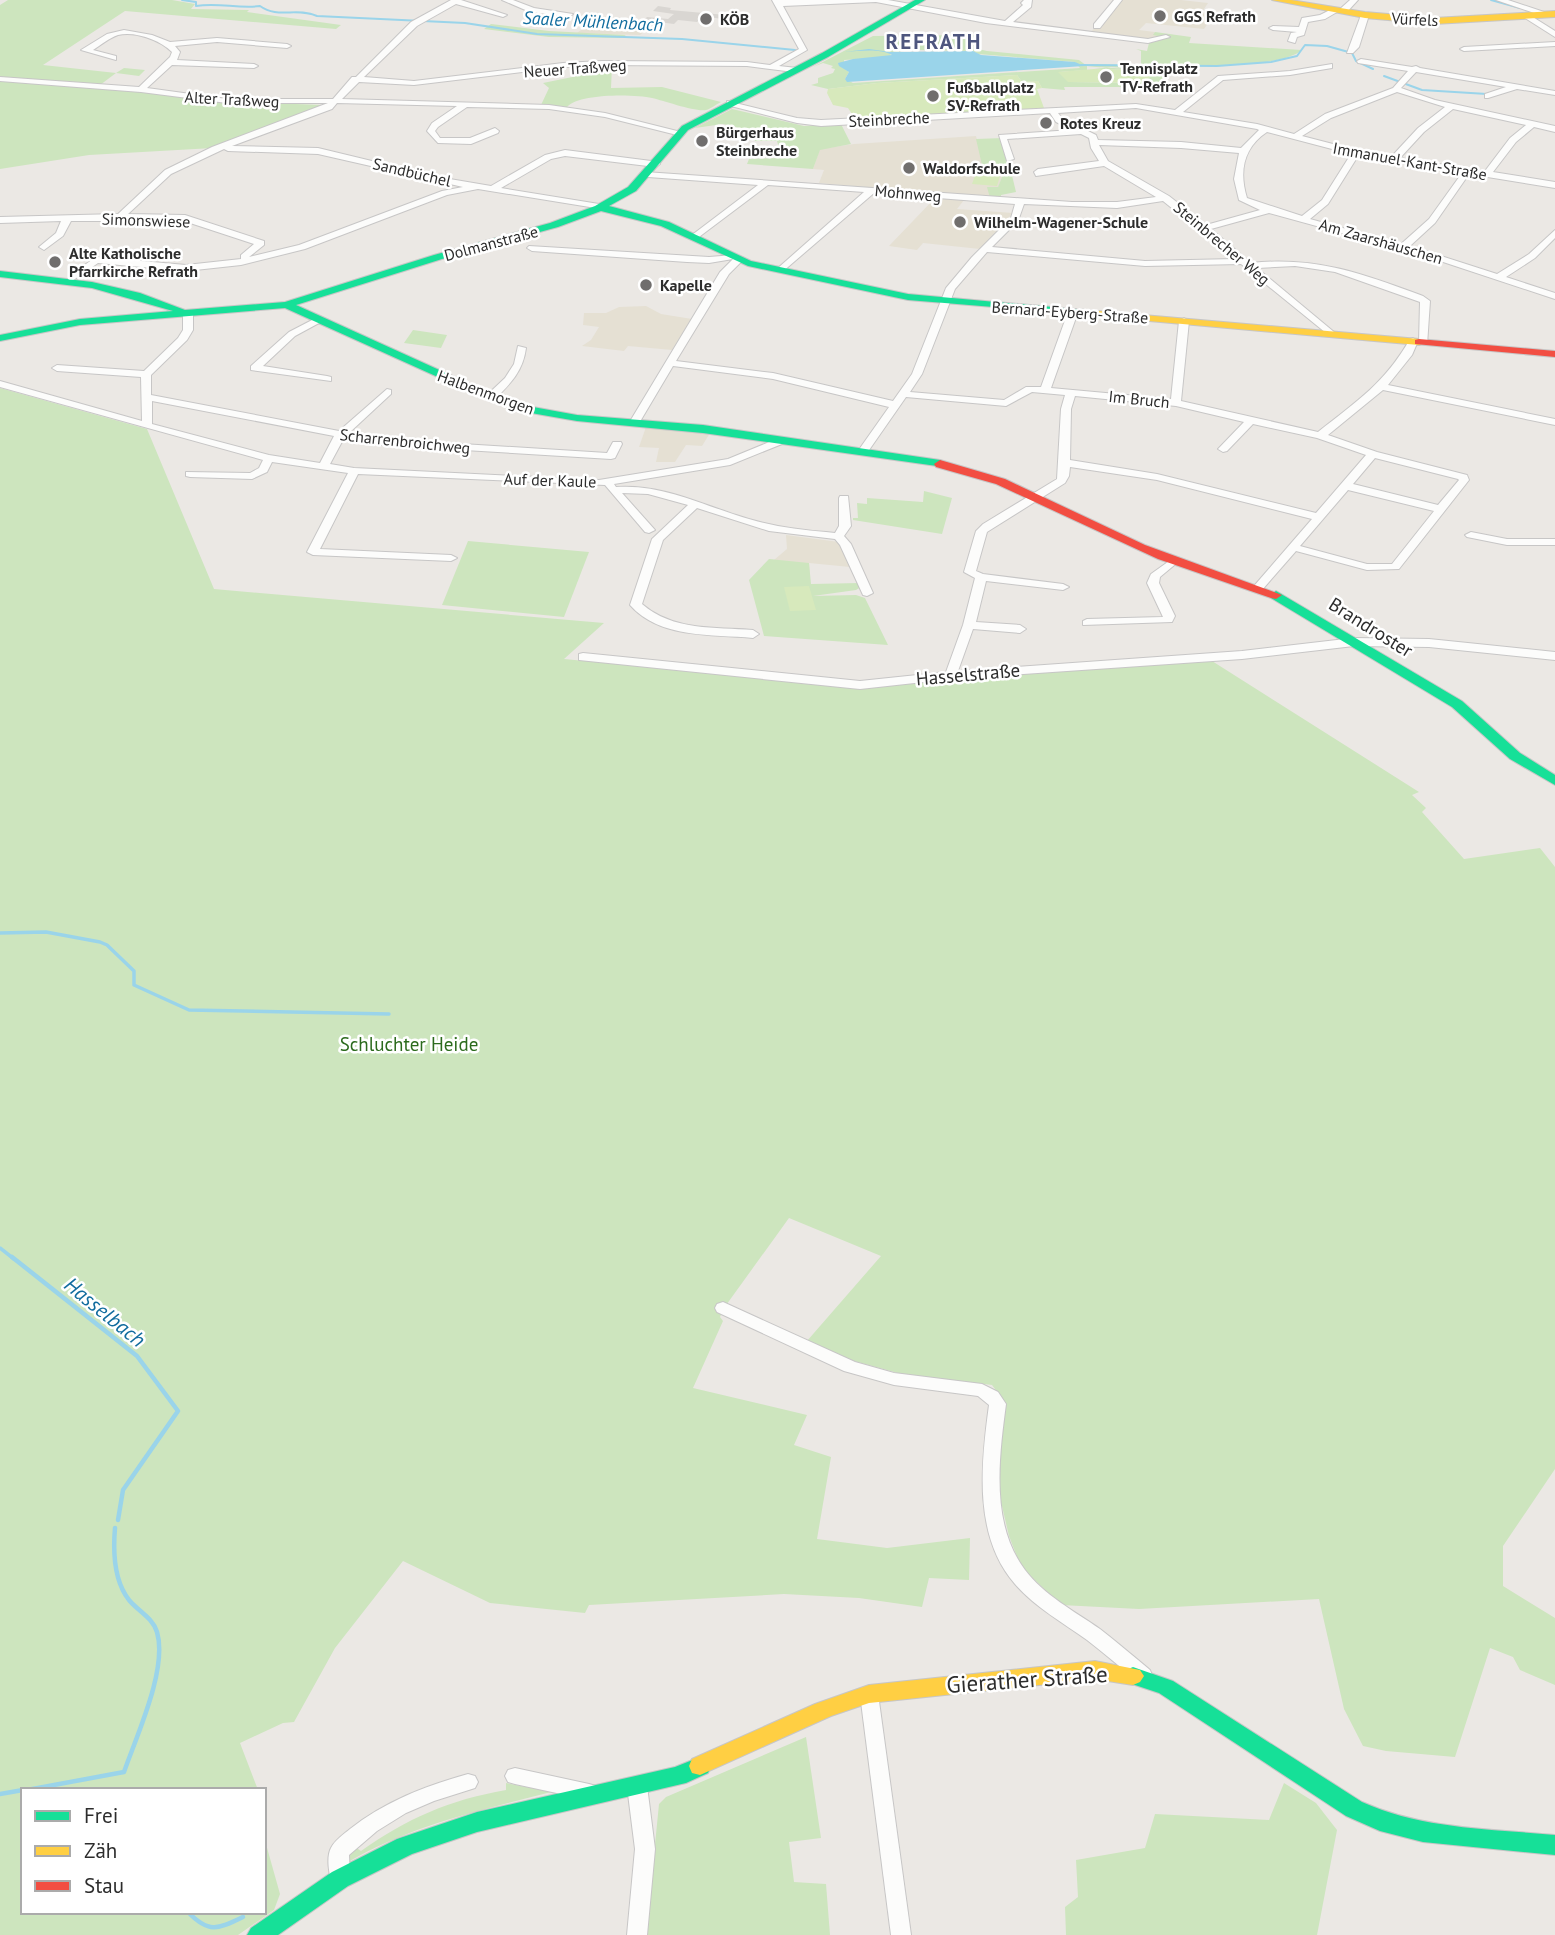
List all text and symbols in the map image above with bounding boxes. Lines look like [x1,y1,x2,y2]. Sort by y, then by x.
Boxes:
water label: Saaler Mühlenbach [522,6,664,36]
place label: GGS Refrath [1174,6,1256,26]
marker: GGS Refrath [1152,8,1168,24]
street label: Vürfels [1390,8,1439,30]
place label: KÖB [720,9,749,29]
marker: KÖB [698,11,714,27]
district label: REFRATH [886,28,982,55]
street label: Neuer Traßweg [523,54,627,82]
place label: Tennisplatz TV-Refrath [1120,58,1198,96]
marker: Tennisplatz TV-Refrath [1098,69,1114,85]
place label: Fußballplatz SV-Refrath [947,77,1034,115]
street label: Alter Traßweg [184,87,280,111]
marker: Fußballplatz SV-Refrath [925,88,941,104]
street label: Steinbreche [848,107,930,131]
place label: Rotes Kreuz [1060,113,1141,133]
marker: Rotes Kreuz [1038,115,1054,131]
place label: Bürgerhaus Steinbreche [716,122,797,160]
marker: Bürgerhaus Steinbreche [694,133,710,149]
street label: Immanuel-Kant-Straße [1331,138,1489,184]
street label: Sandbüchel [371,153,453,191]
place label: Waldorfschule [923,158,1020,178]
marker: Waldorfschule [901,160,917,176]
street label: Mohnweg [874,180,942,206]
street label: Steinbrecher Weg [1170,197,1274,289]
street label: Simonswiese [101,208,191,232]
place label: Wilhelm-Wagener-Schule [974,212,1148,232]
marker: Wilhelm-Wagener-Schule [952,214,968,230]
street label: Am Zaarshäuschen [1317,214,1445,268]
street label: Dolmanstraße [442,221,540,265]
place label: Alte Katholische Pfarrkirche Refrath [69,243,198,281]
marker: Alte Katholische Pfarrkirche Refrath [47,254,63,270]
place label: Kapelle [660,275,712,295]
marker: Kapelle [638,277,654,293]
street label: Bernard-Eyberg-Straße [991,297,1149,327]
street label: Halbenmorgen [435,365,537,419]
street label: Im Bruch [1107,386,1171,412]
street label: Scharrenbroichweg [339,424,471,458]
street label: Auf der Kaule [503,468,597,492]
street label: Brandroster [1325,592,1418,663]
street label: Hasselstraße [915,657,1021,691]
park label: Schluchter Heide [340,1032,478,1056]
water label: Hasselbach [59,1271,151,1353]
street label: Gierather Straße [945,1659,1109,1699]
legend [21,1788,266,1914]
text: Frei [84,1802,118,1829]
text: Zäh [84,1837,117,1864]
text: Stau [84,1872,124,1899]

